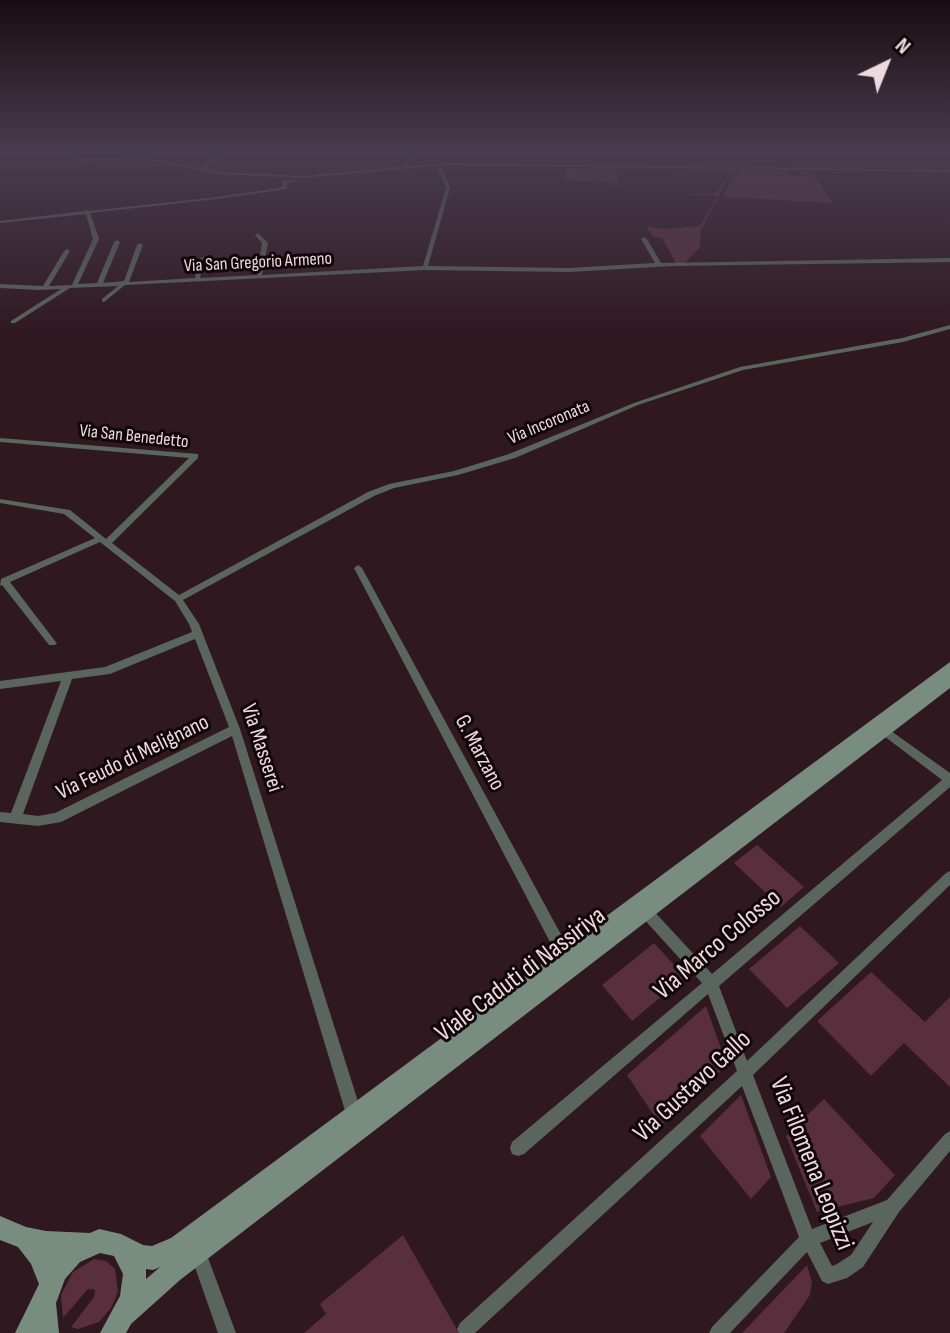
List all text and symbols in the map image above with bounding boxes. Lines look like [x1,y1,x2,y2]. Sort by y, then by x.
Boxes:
north arrow [846,24,926,104]
text: N [889,32,916,60]
street label: Via San Gregorio Armeno [183,248,333,278]
street label: Via Incoronata [505,396,593,450]
street label: Via San Benedetto [78,421,190,453]
street label: Via Masserei [234,701,288,795]
street label: Via Feudo di Melignano [52,710,214,806]
street label: G. Marzano [448,711,510,795]
street label: Via Marco Colosso [648,883,788,1007]
street label: Viale Caduti di Nassiriya [430,901,612,1049]
street label: Via Gustavo Gallo [628,1025,758,1149]
street label: Via Filomena Leopizzi [762,1073,860,1255]

